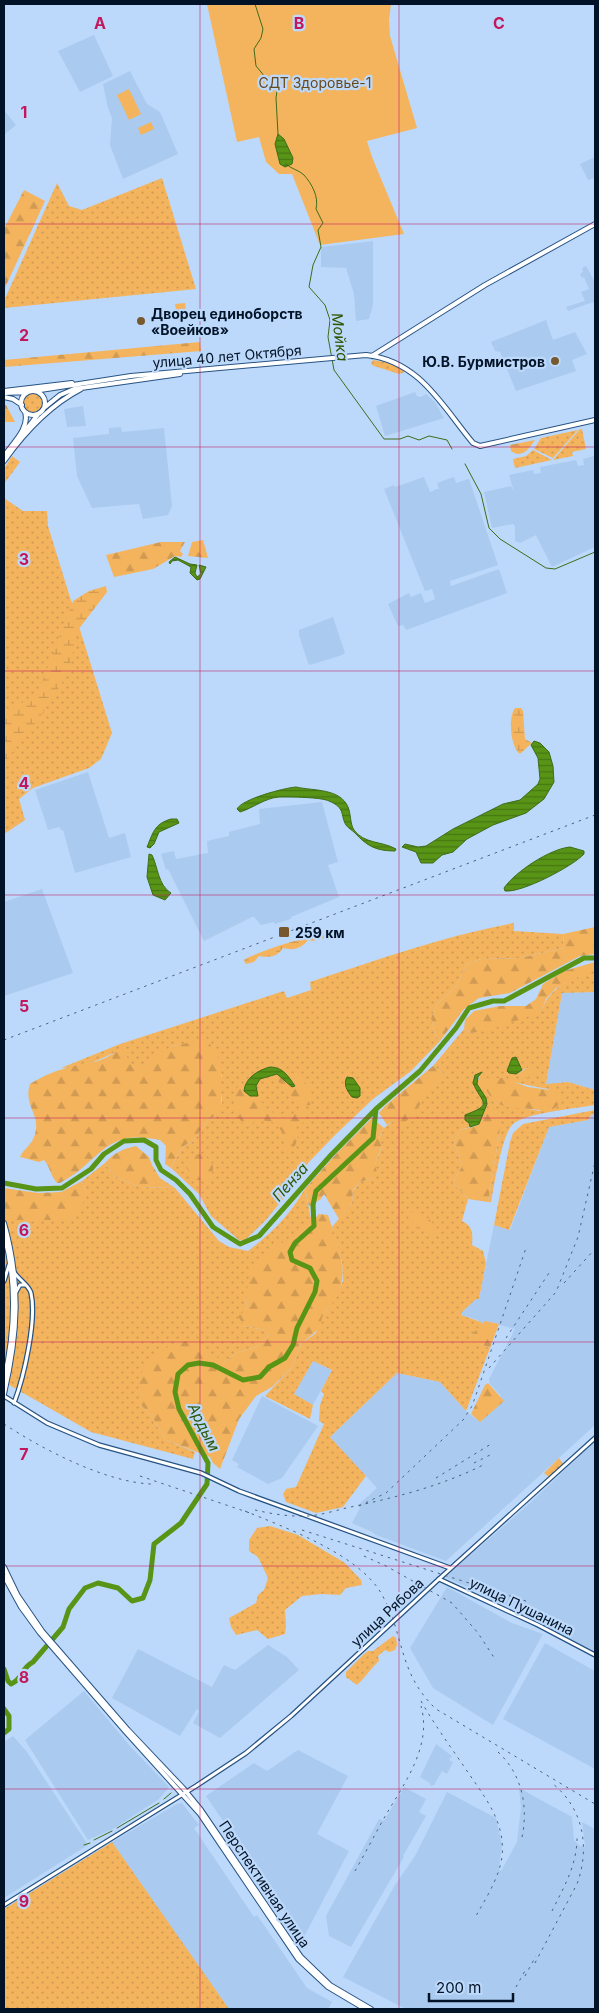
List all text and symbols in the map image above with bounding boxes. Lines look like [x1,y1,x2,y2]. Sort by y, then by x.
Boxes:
text: A [94,13,106,33]
text: B [294,13,304,33]
text: C [493,13,505,33]
park label: СДТ Здоровье-1 [258,74,372,91]
text: 1 [21,102,27,122]
place label: Дворец единоборств «Воейков» [151,305,303,338]
water label: Мойка [328,312,352,362]
marker: Дворец единоборств «Воейков» [135,315,147,327]
text: 2 [19,325,29,345]
street label: улица 40 лет Октября [152,341,302,371]
place label: Ю.В. Бурмистров [422,353,545,370]
marker: Ю.В. Бурмистров [549,355,561,367]
text: 3 [19,549,29,569]
text: 4 [19,773,30,793]
place label: 259 км [295,924,345,941]
marker: 259 км [277,925,291,939]
text: 5 [19,996,29,1016]
water label: Пенза [268,1159,312,1205]
text: 6 [19,1220,29,1240]
water label: Ардым [183,1399,224,1455]
text: 7 [19,1444,29,1464]
street label: улица Пушанина [467,1573,577,1639]
street label: улица Рябова [347,1574,427,1650]
text: 8 [19,1667,29,1687]
street label: Перспективная улица [216,1817,314,1951]
text: 9 [19,1891,29,1911]
scale bar [429,1970,513,2002]
text: 200 m [436,1978,481,1997]

